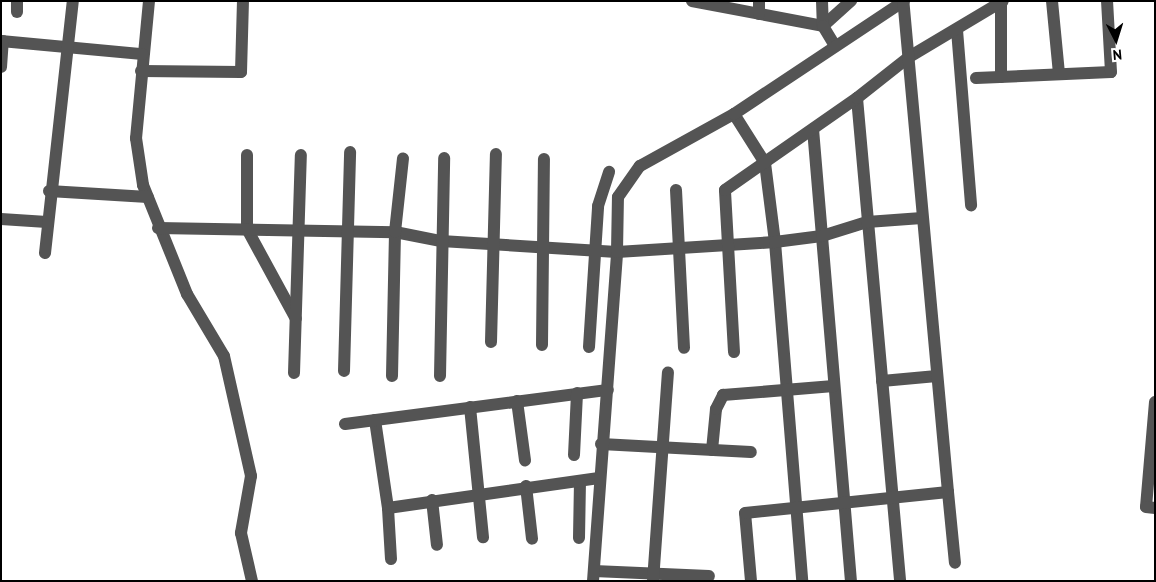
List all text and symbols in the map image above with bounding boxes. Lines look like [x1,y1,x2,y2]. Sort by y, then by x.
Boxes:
north arrow [1091,15,1141,65]
text: N [1112,46,1123,64]

